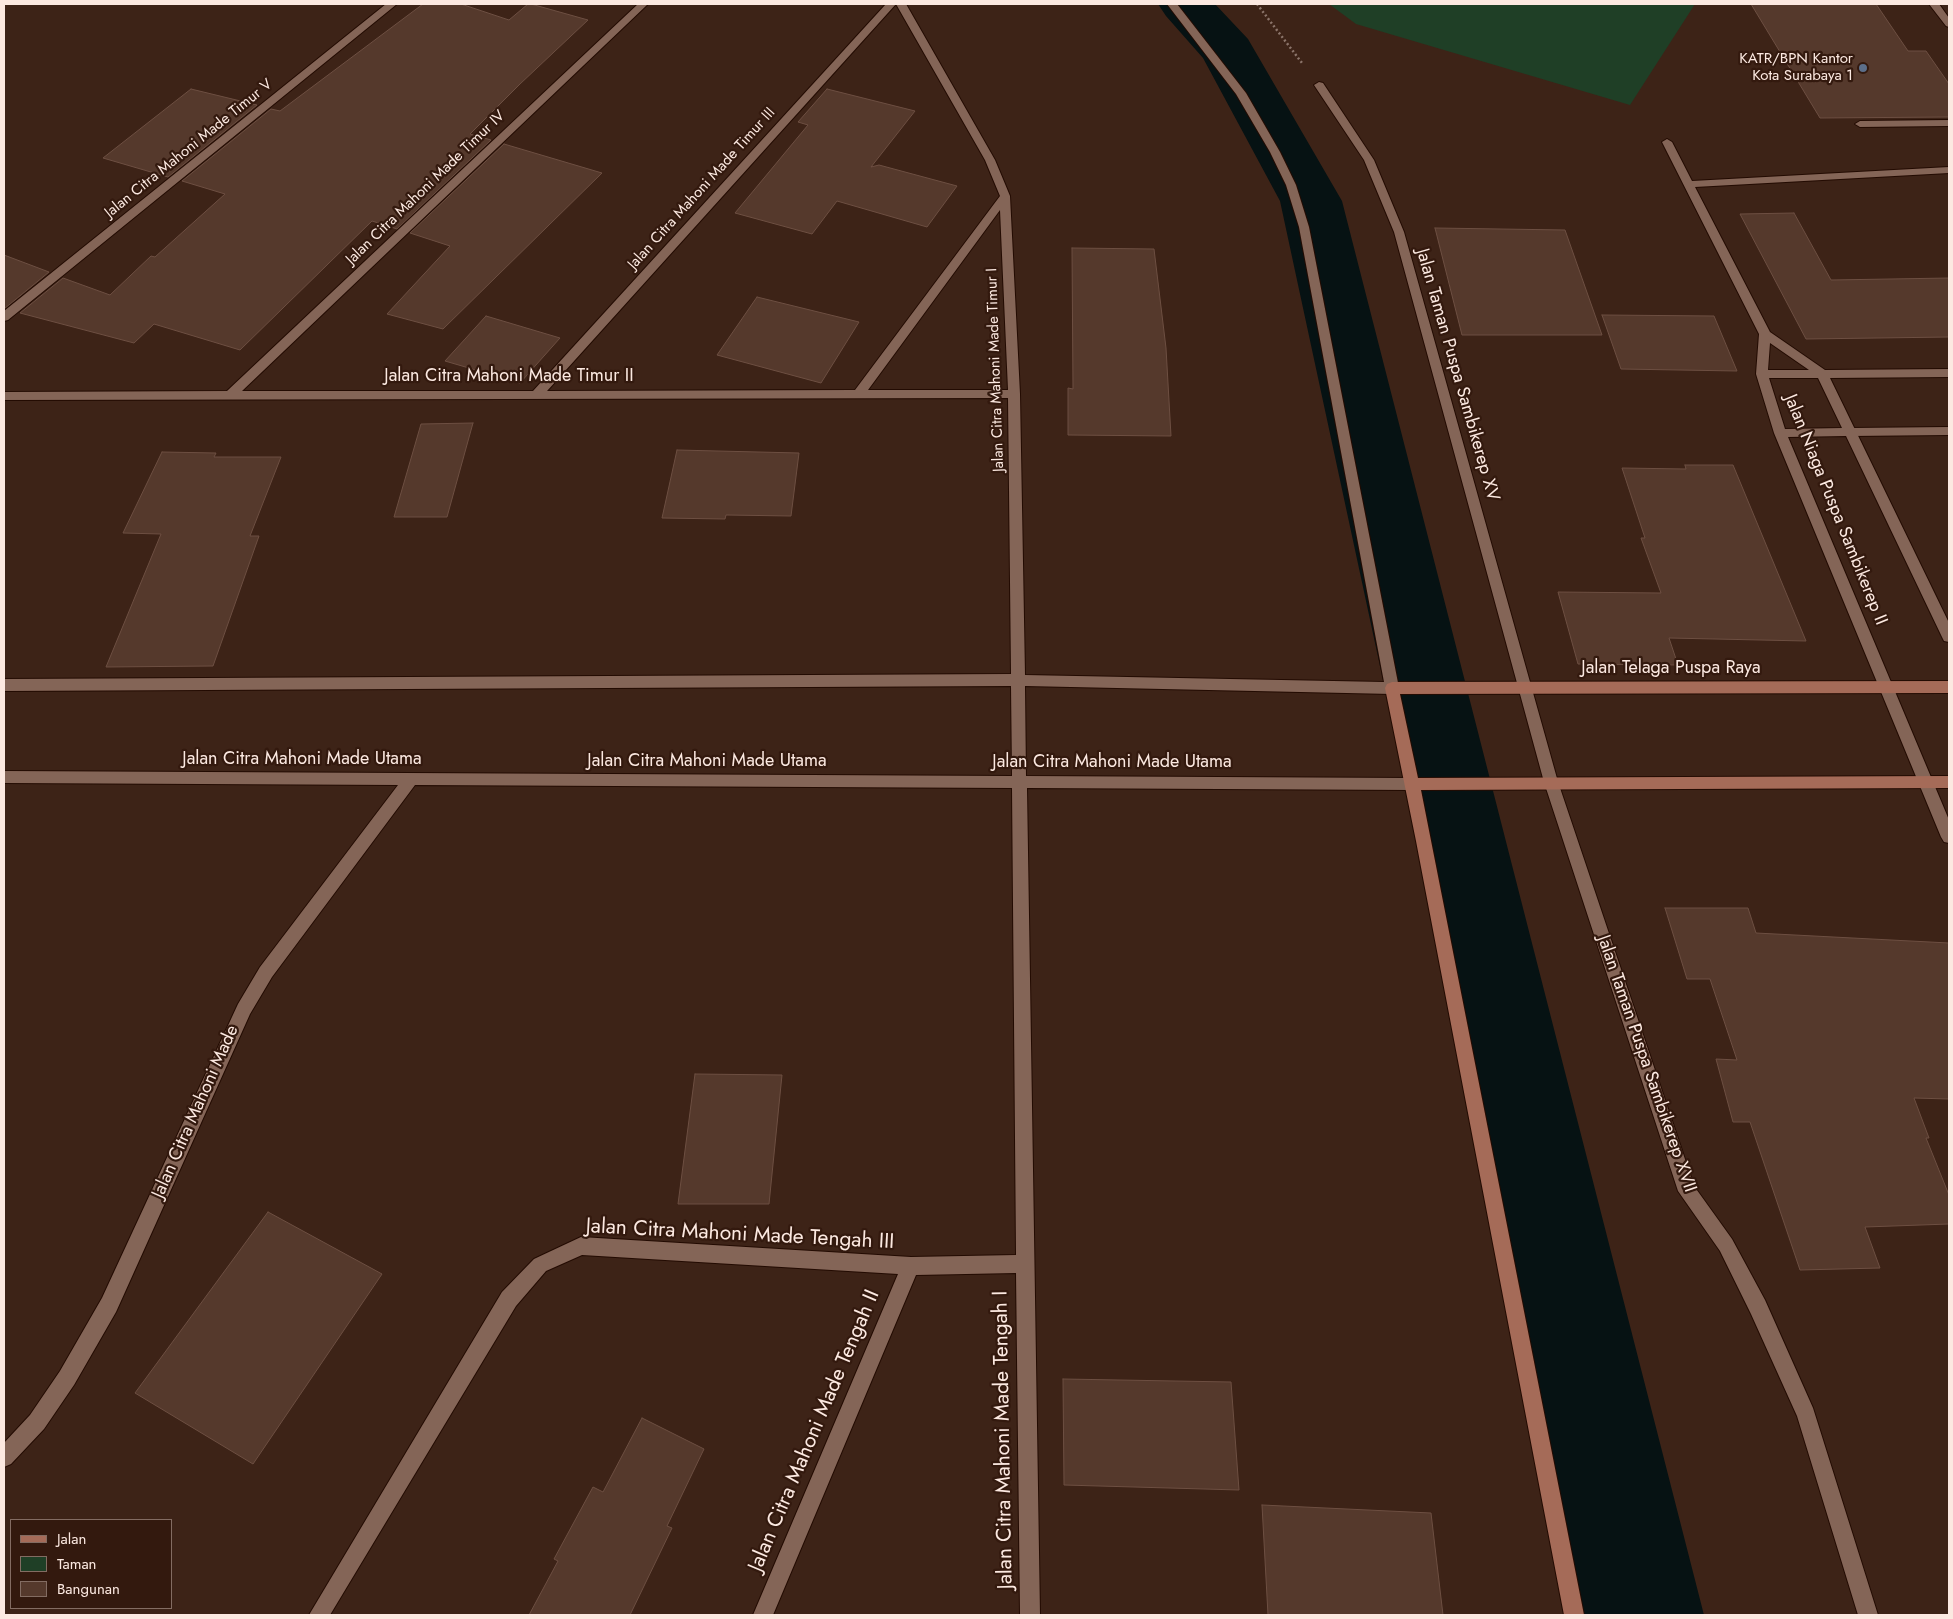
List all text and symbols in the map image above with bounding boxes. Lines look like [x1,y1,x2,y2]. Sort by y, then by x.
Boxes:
place label: KATR/BPN Kantor Kota Surabaya 1 [1739,50,1853,85]
marker: KATR/BPN Kantor Kota Surabaya 1 [1857,62,1869,74]
street label: Jalan Citra Mahoni Made Timur V [102,76,276,222]
street label: Jalan Citra Mahoni Made Timur III [625,104,779,274]
street label: Jalan Citra Mahoni Made Timur IV [343,107,509,269]
street label: Jalan Taman Puspa Sambikerep XV [1411,246,1503,504]
street label: Jalan Citra Mahoni Made Timur I [983,268,1009,472]
street label: Jalan Citra Mahoni Made Timur II [384,366,634,388]
street label: Jalan Niaga Puspa Sambikerep II [1779,392,1891,628]
street label: Jalan Telaga Puspa Raya [1581,658,1761,680]
street label: Jalan Citra Mahoni Made Utama [182,749,422,771]
street label: Jalan Citra Mahoni Made Utama [587,751,827,773]
street label: Jalan Citra Mahoni Made Utama [992,752,1232,774]
street label: Jalan Taman Puspa Sambikerep XVII [1592,933,1700,1195]
street label: Jalan Citra Mahoni Made [148,1022,244,1202]
street label: Jalan Citra Mahoni Made Tengah III [585,1214,895,1256]
street label: Jalan Citra Mahoni Made Tengah II [744,1286,886,1576]
street label: Jalan Citra Mahoni Made Tengah I [989,1291,1019,1589]
legend [10,1519,172,1609]
text: Jalan [57,1528,86,1550]
text: Taman [57,1553,96,1575]
text: Bangunan [57,1578,120,1600]

